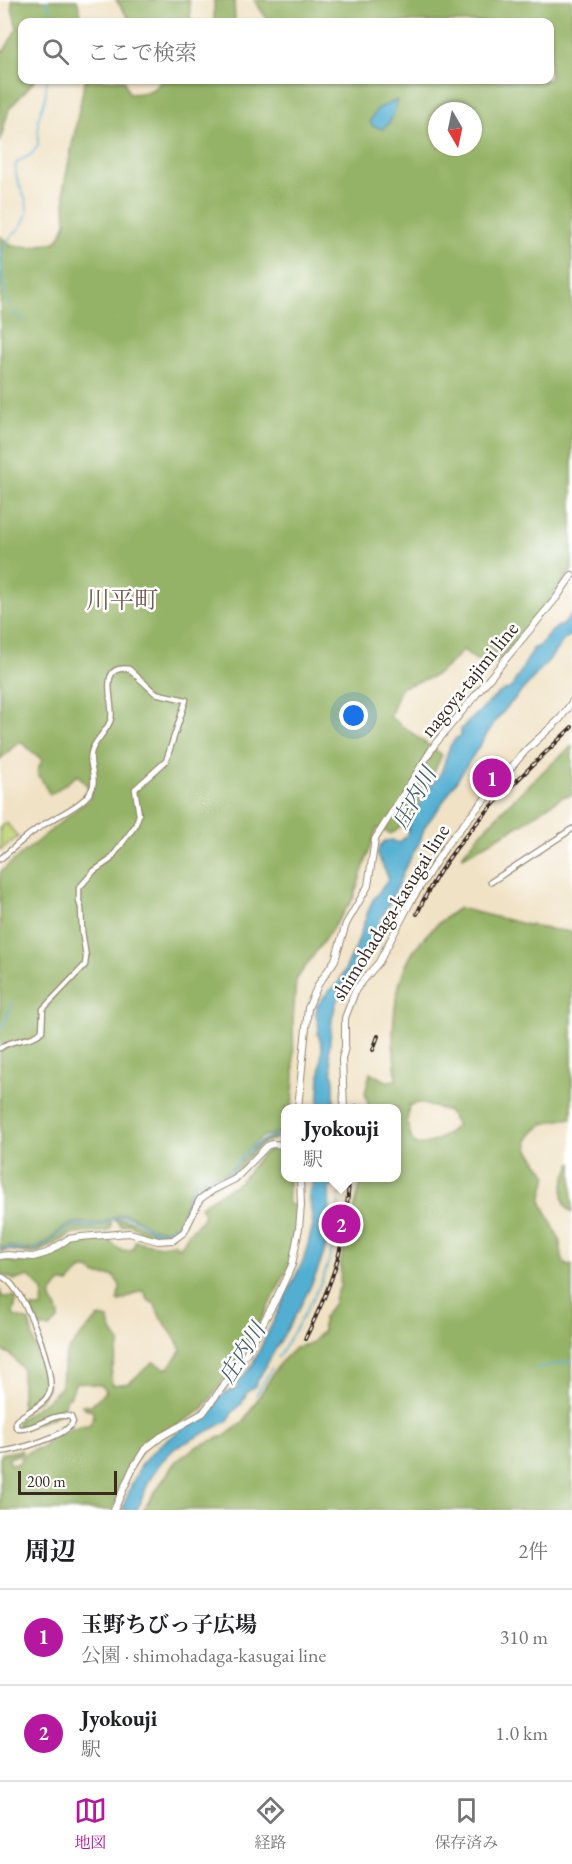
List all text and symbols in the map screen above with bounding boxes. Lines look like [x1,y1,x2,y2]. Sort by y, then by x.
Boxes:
search box [18,18,554,84]
icon: search [39,35,72,68]
text: ここで検索 [87,38,197,67]
north arrow [428,102,482,156]
district label: 川平町 [86,584,158,615]
street label: nagoya-tajimi line [414,616,524,742]
your location [339,701,368,730]
pin: 1 [472,756,512,800]
water label: 庄内川 [385,760,444,834]
street label: shimohadaga-kasugai line [325,819,455,1005]
popup [281,1104,401,1182]
text: Jyokouji [303,1114,379,1143]
text: 駅 [303,1146,323,1172]
pin: 2 [322,1202,360,1246]
water label: 庄内川 [212,1316,273,1389]
scale bar [18,1468,117,1496]
text: 200 m [27,1471,66,1492]
text: 周辺 [24,1534,76,1568]
text: 2件 [518,1538,548,1564]
text: 玉野ちびっ子広場 [81,1610,257,1639]
text: 1 [38,1624,49,1650]
text: 310 m [500,1624,548,1650]
text: 公園 · shimohadaga-kasugai line [81,1642,326,1668]
text: Jyokouji [81,1704,157,1733]
text: 2 [38,1720,49,1746]
text: 1.0 km [495,1720,548,1746]
text: 駅 [81,1736,101,1762]
tab: 地図 [74,1794,107,1853]
tab: 経路 [254,1794,287,1853]
tab: 保存済み [434,1794,498,1853]

